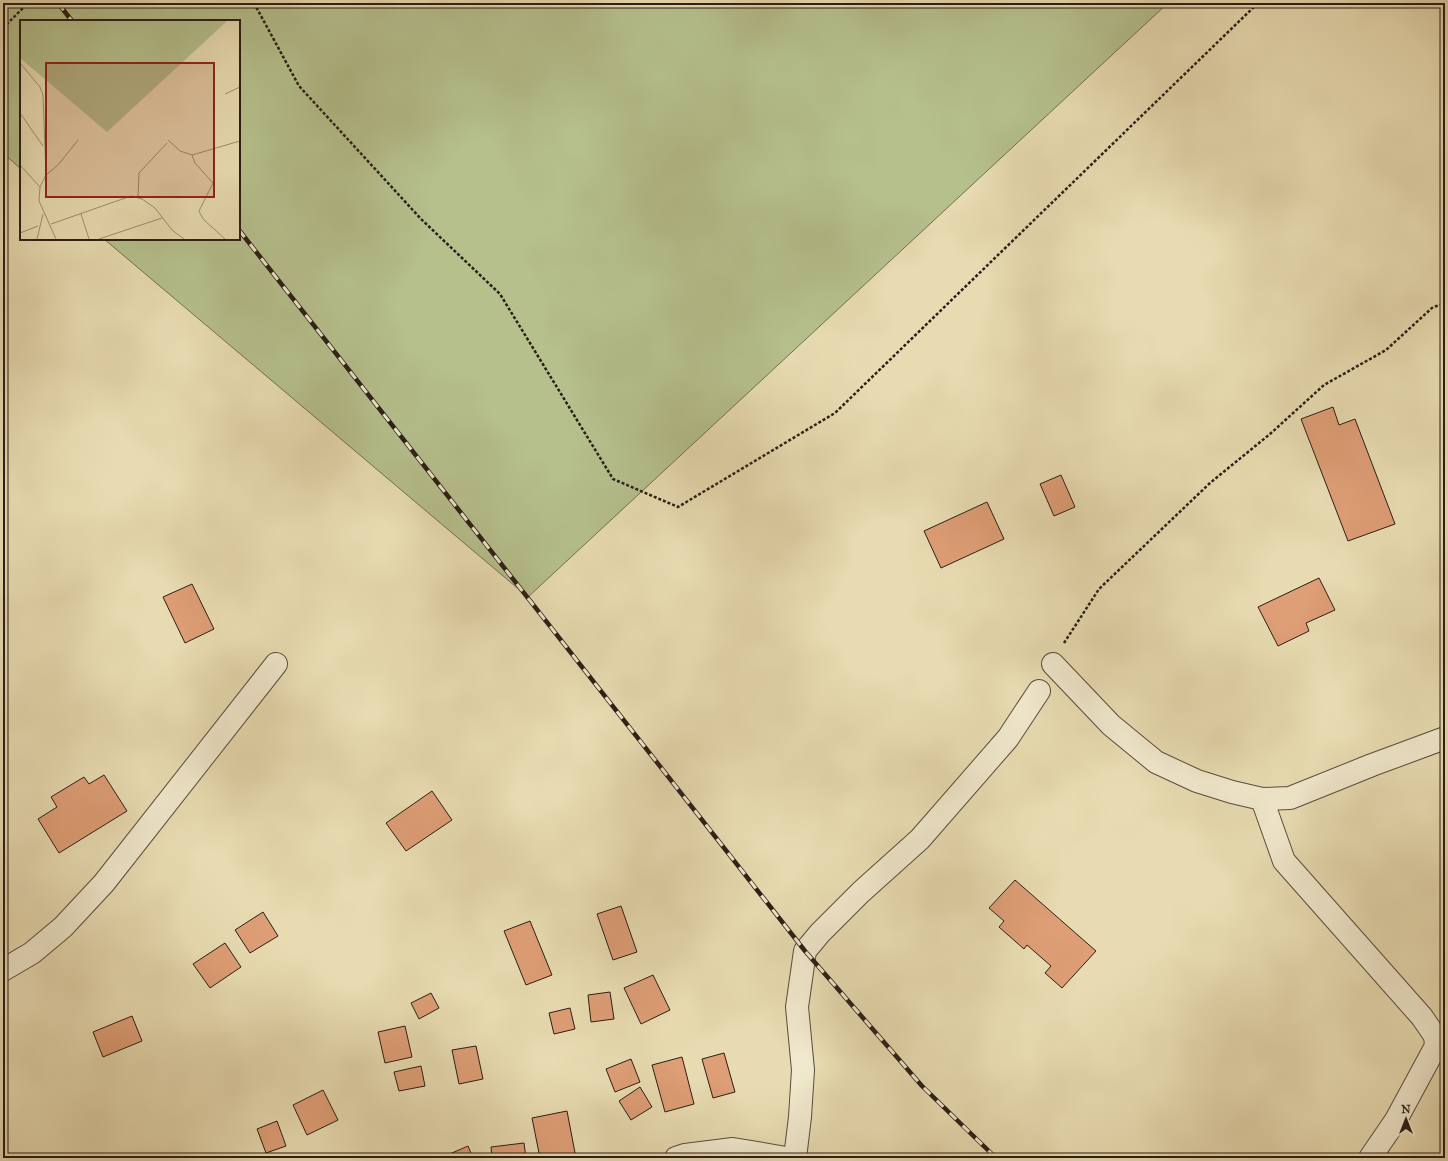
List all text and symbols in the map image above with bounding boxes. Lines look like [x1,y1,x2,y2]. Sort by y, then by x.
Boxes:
inset map [20,20,240,240]
north arrow [1386,1099,1426,1139]
text: N [1401,1103,1411,1116]

